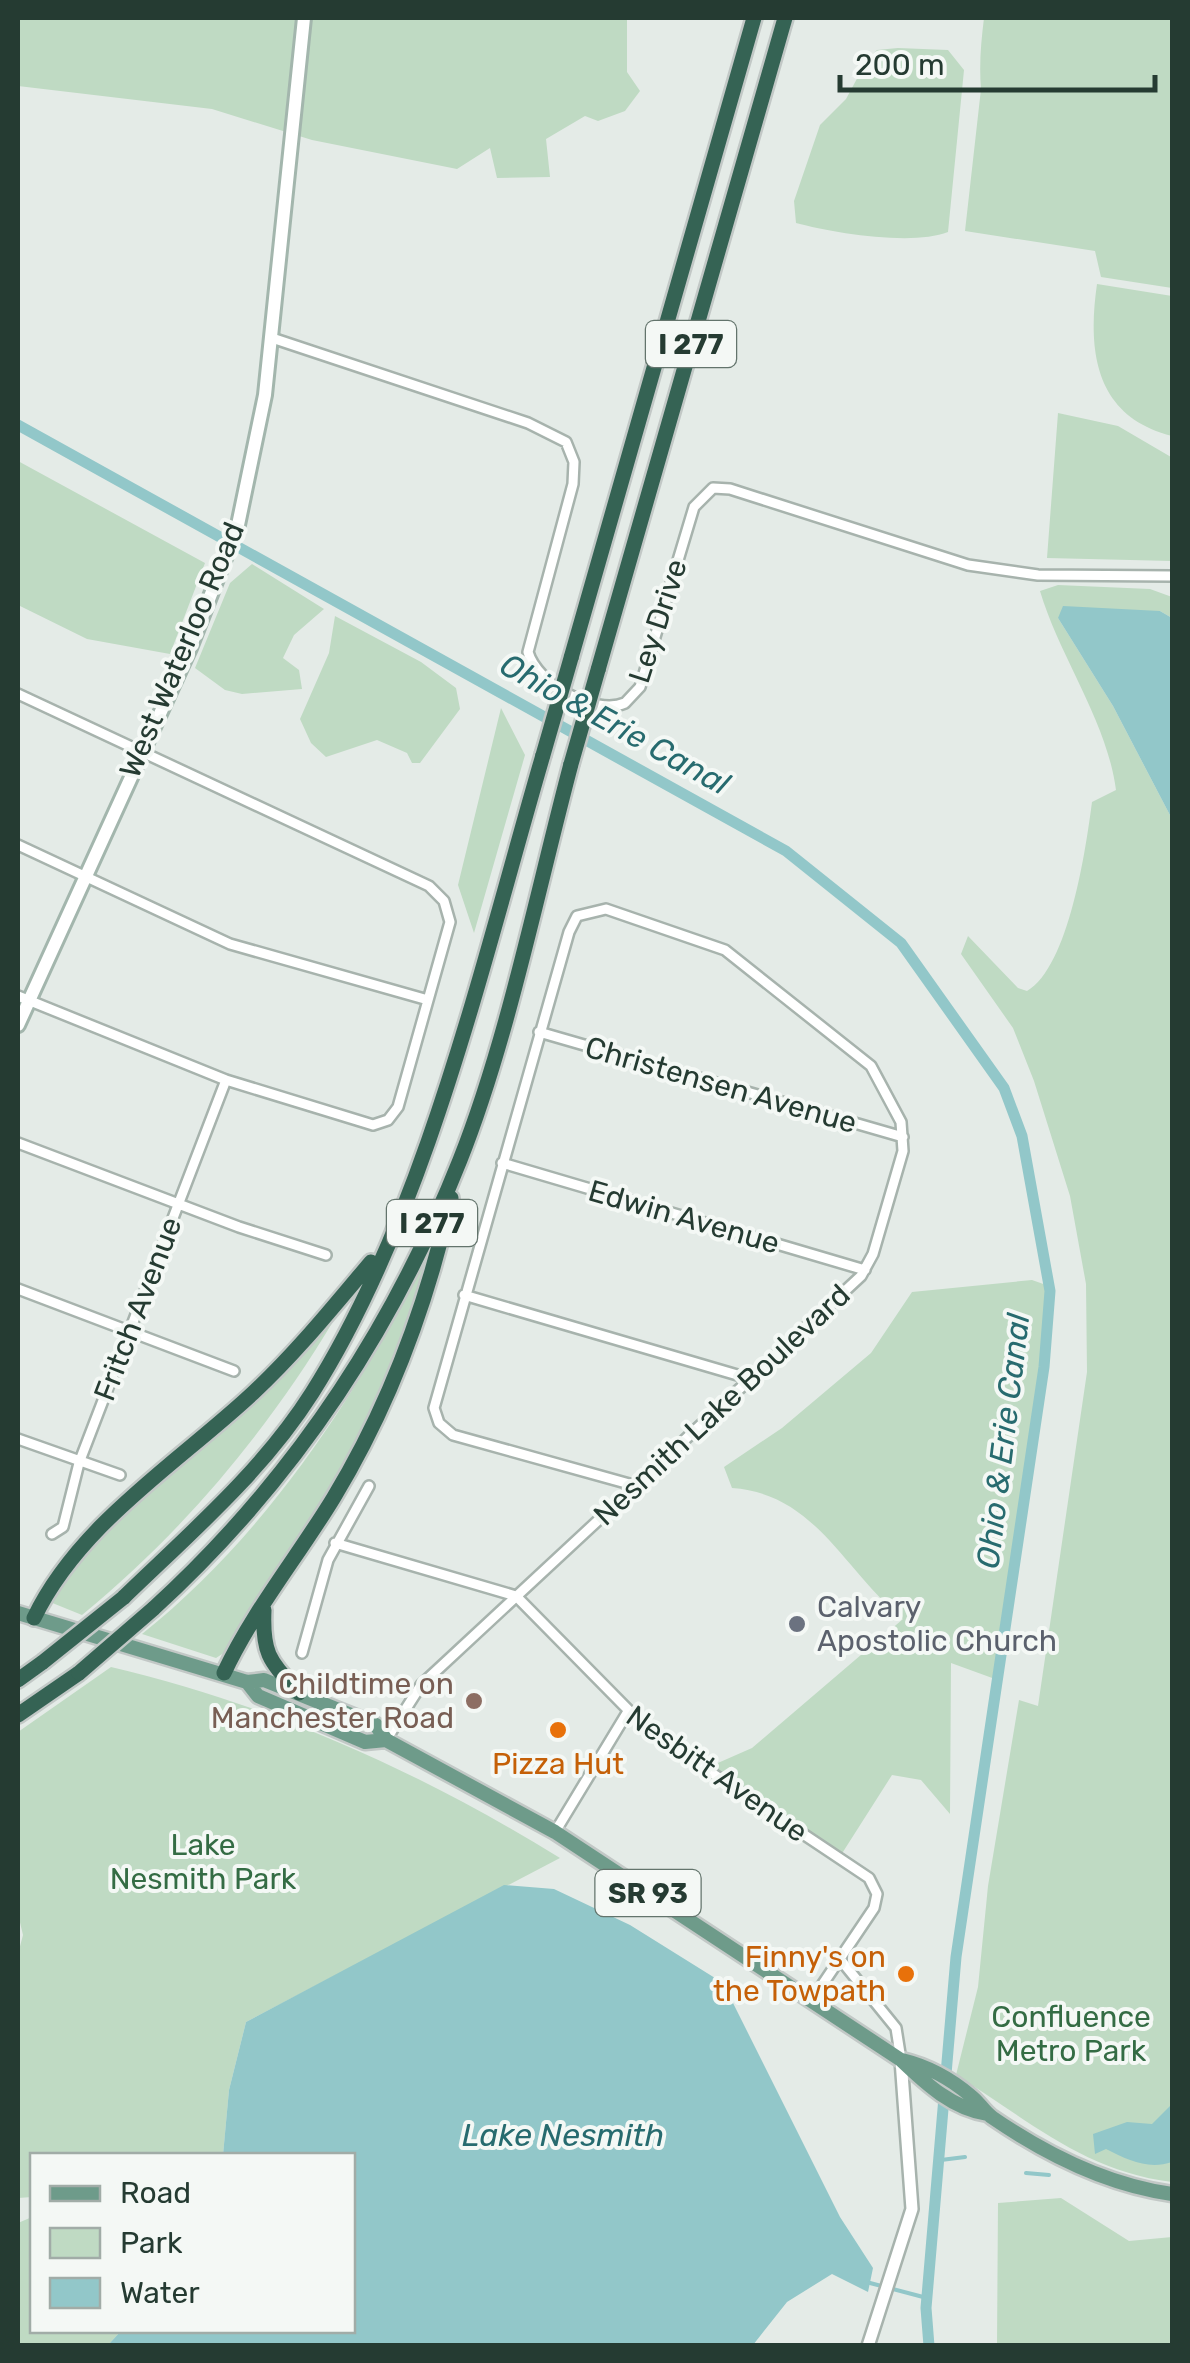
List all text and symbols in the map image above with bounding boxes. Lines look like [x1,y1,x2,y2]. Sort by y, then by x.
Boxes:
scale bar [840,30,1155,92]
text: 200 m [855,47,945,83]
road number: I 277 [646,321,736,367]
street label: West Waterloo Road [112,517,252,783]
street label: Ley Drive [621,555,695,687]
water label: Ohio & Erie Canal [494,645,737,803]
street label: Christensen Avenue [581,1029,861,1141]
street label: Edwin Avenue [584,1173,784,1261]
road number: I 277 [387,1200,477,1246]
street label: Fritch Avenue [86,1212,190,1406]
street label: Nesmith Lake Boulevard [587,1277,857,1533]
water label: Ohio & Erie Canal [969,1310,1038,1571]
place label: Calvary Apostolic Church [817,1589,1057,1659]
marker: Calvary Apostolic Church [786,1613,808,1635]
place label: Childtime on Manchester Road [211,1666,454,1736]
marker: Childtime on Manchester Road [463,1690,485,1712]
street label: Nesbitt Avenue [619,1698,815,1850]
marker: Pizza Hut [547,1719,569,1741]
place label: Pizza Hut [492,1746,624,1782]
park label: Lake Nesmith Park [110,1827,297,1897]
road number: SR 93 [596,1870,700,1916]
place label: Finny's on the Towpath [713,1939,886,2009]
marker: Finny's on the Towpath [895,1963,917,1985]
park label: Confluence Metro Park [991,1999,1151,2069]
water label: Lake Nesmith [462,2116,664,2154]
legend [30,2153,355,2333]
text: Road [120,2175,191,2211]
text: Park [120,2225,183,2261]
text: Water [120,2275,200,2311]

